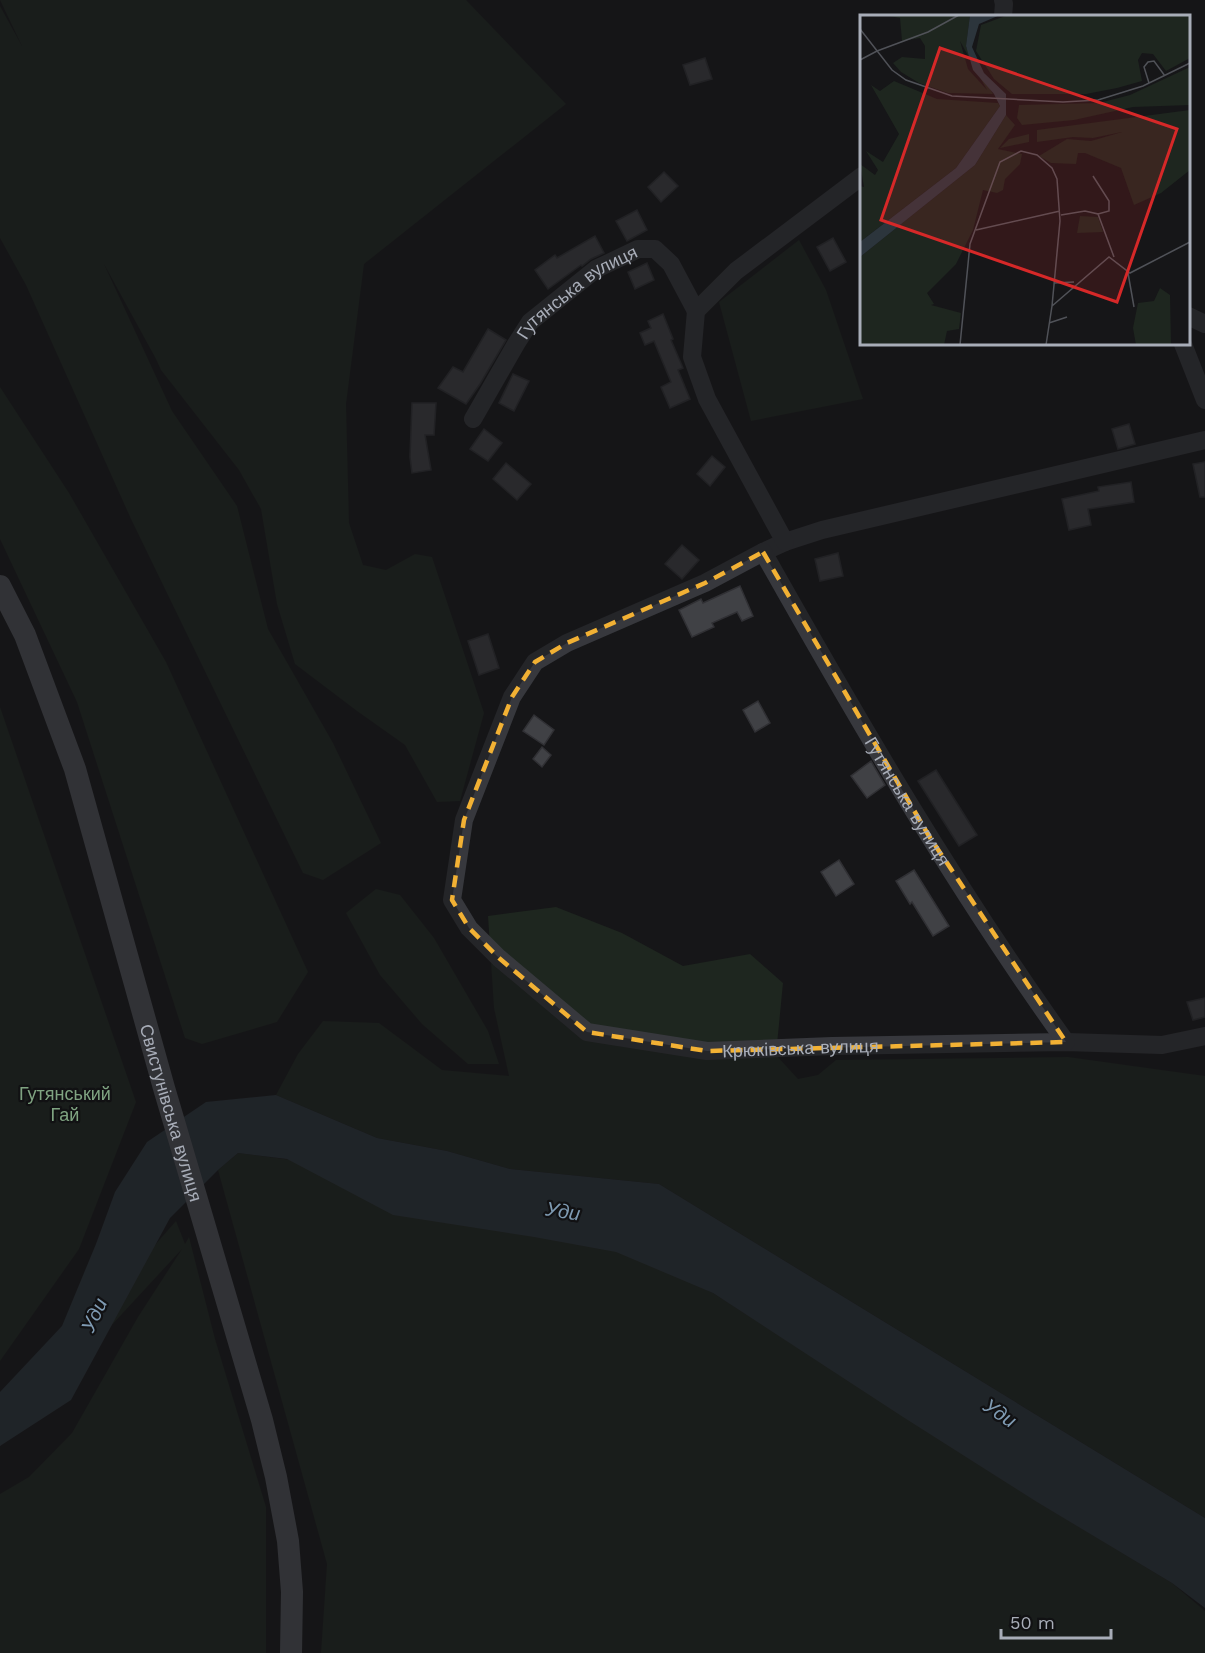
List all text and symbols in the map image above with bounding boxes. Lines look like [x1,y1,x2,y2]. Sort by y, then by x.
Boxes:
inset map [860,15,1190,345]
street label: Гутянська вулиця [512,241,640,343]
street label: Гутянська вулиця [861,733,955,869]
street label: Свистунівська вулиця [136,1022,207,1204]
street label: Крюківська вулиця [722,1035,879,1061]
park label: Гутянський Гай [19,1083,111,1125]
water label: Уди [543,1196,582,1226]
water label: Уди [75,1294,112,1337]
water label: Уди [978,1393,1021,1433]
scale bar [1001,1602,1110,1640]
text: 50 m [1010,1612,1055,1633]

